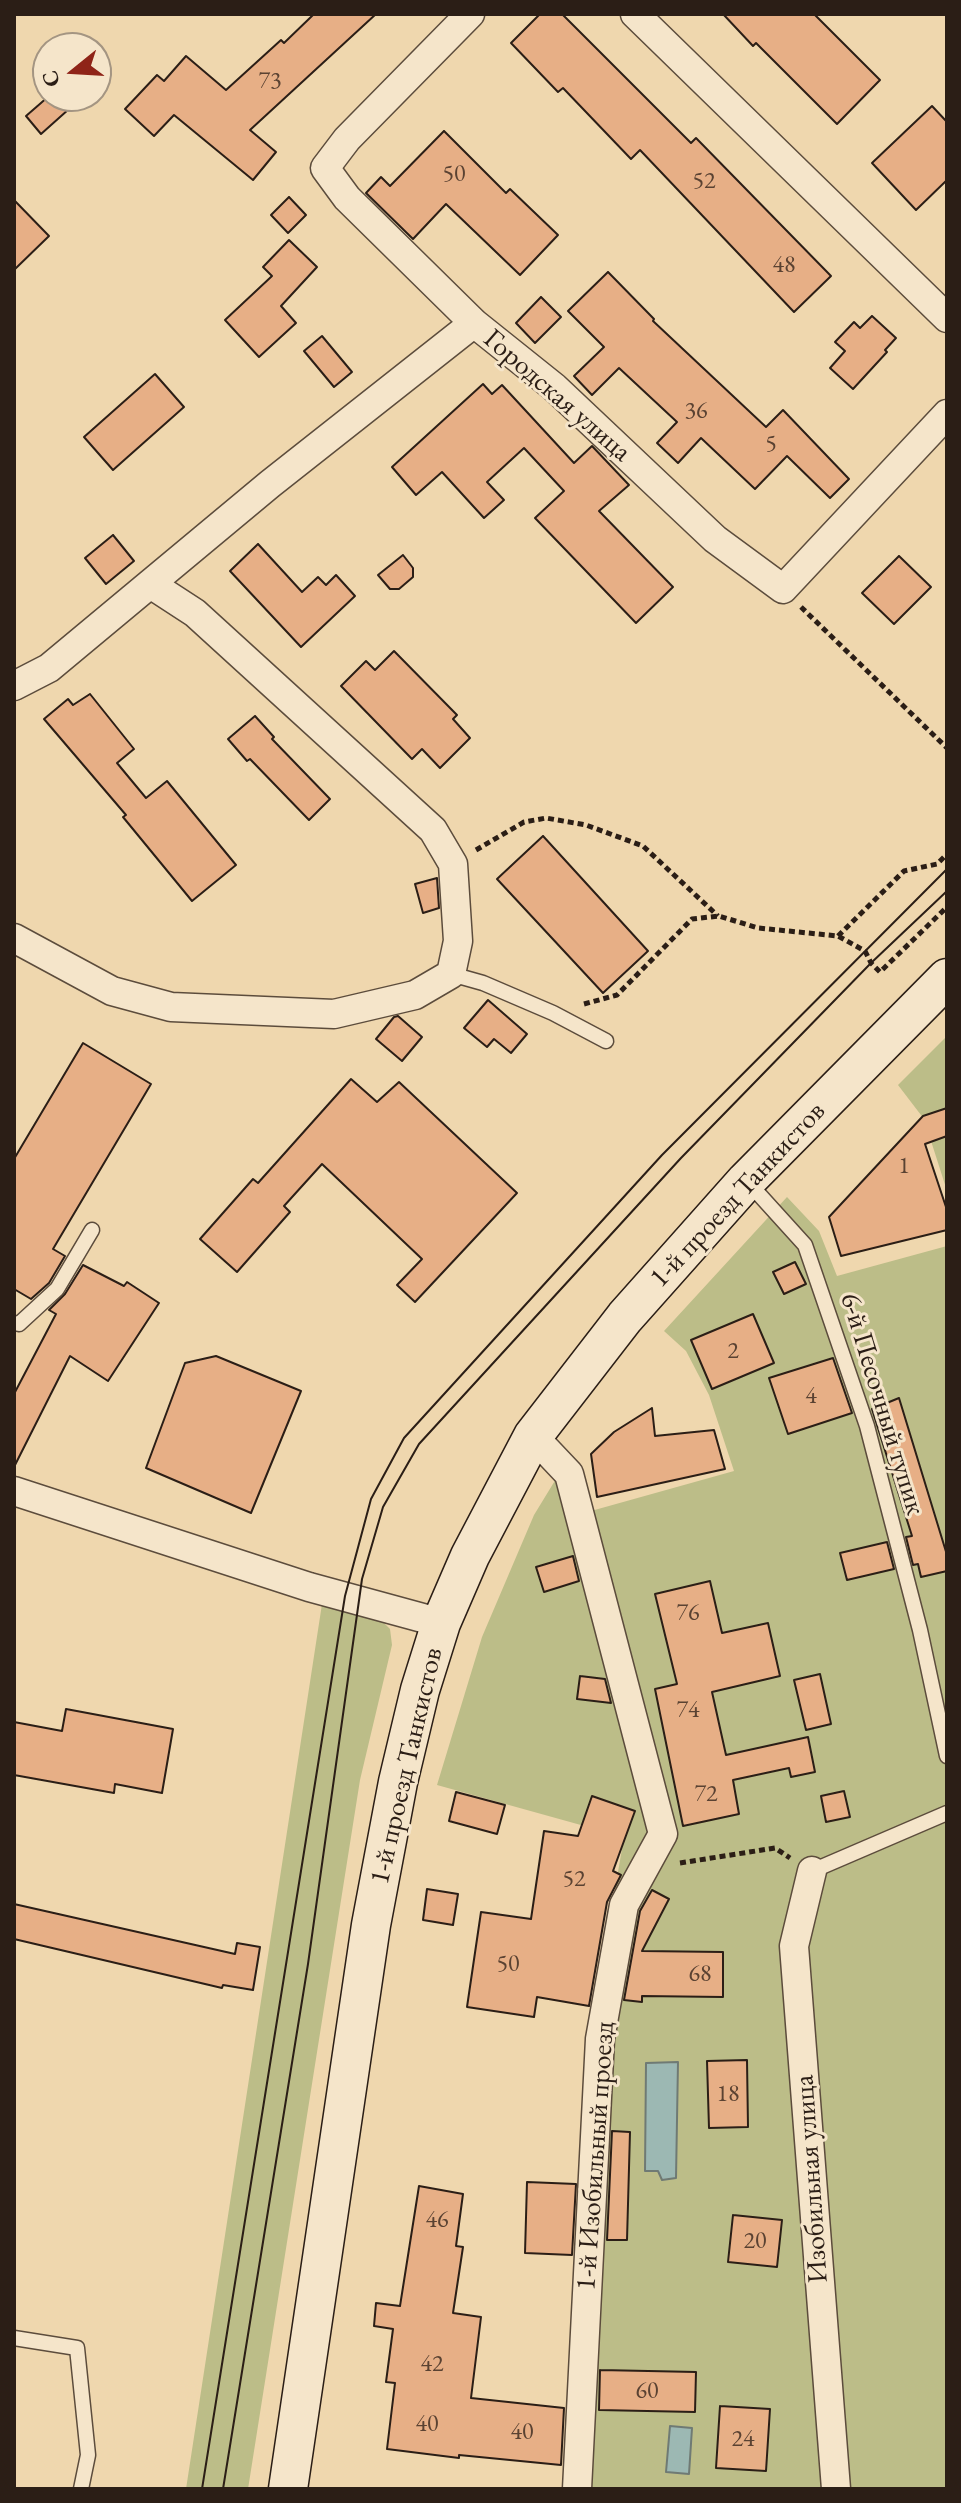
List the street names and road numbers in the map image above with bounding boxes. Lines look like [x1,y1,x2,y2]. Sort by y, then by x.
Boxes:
street label: Городская улица [476,323,638,469]
street label: 1-й проезд Танкистов [643,1095,833,1295]
street label: 6-й Песочный тупик [832,1289,932,1519]
street label: 1-й проезд Танкистов [363,1644,451,1888]
street label: 1-й Изобильный проезд [570,2020,622,2292]
street label: Изобильная улица [788,2074,836,2284]

